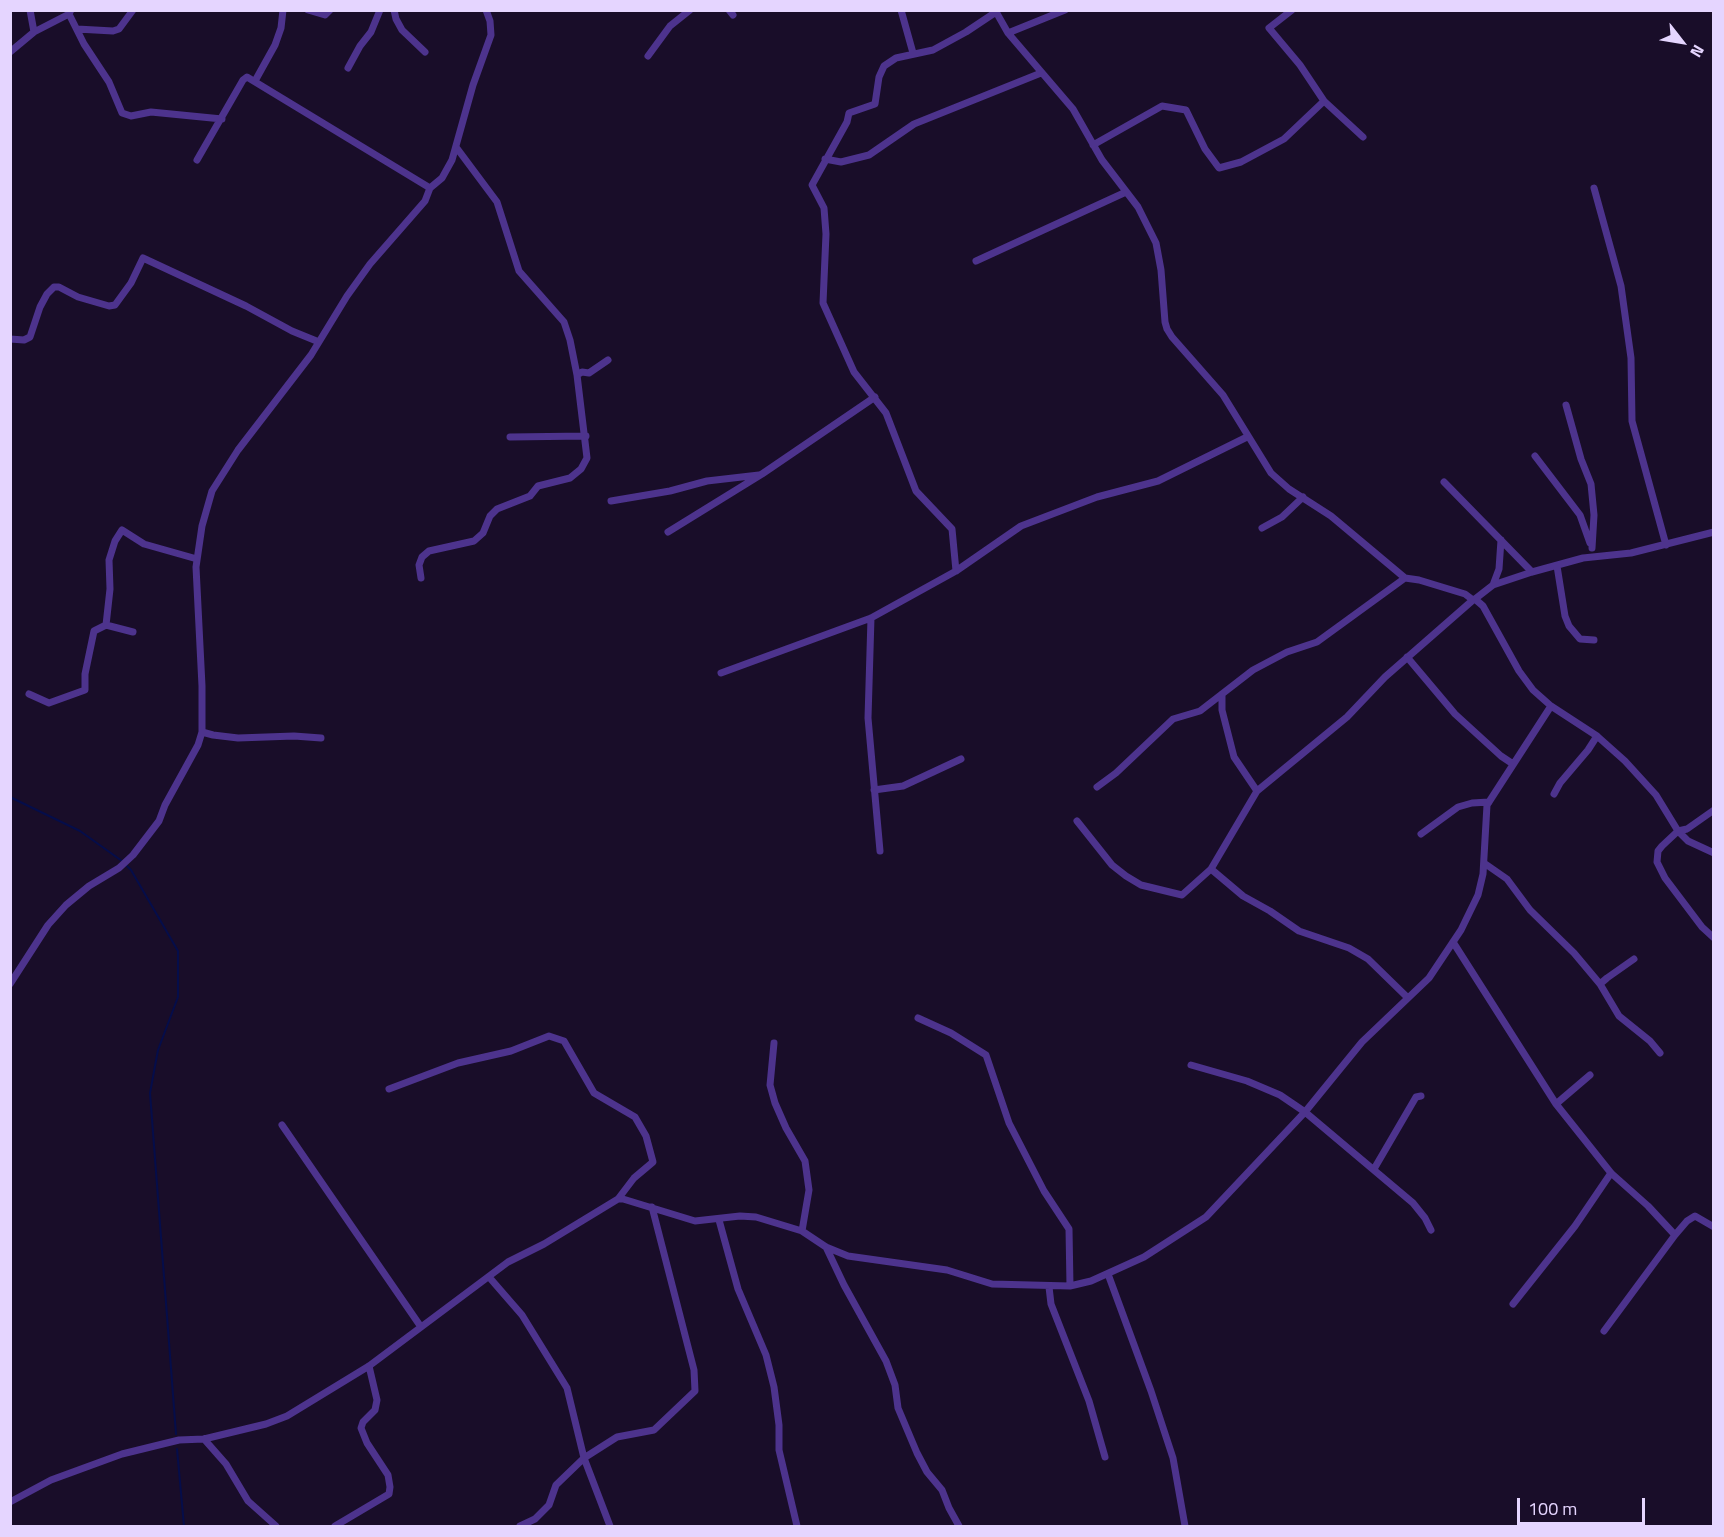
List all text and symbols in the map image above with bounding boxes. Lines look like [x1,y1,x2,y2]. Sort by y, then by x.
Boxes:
north arrow [1652,12,1712,72]
text: N [1684,40,1711,62]
scale bar [1520,1486,1648,1524]
text: 100 m [1528,1495,1577,1522]

